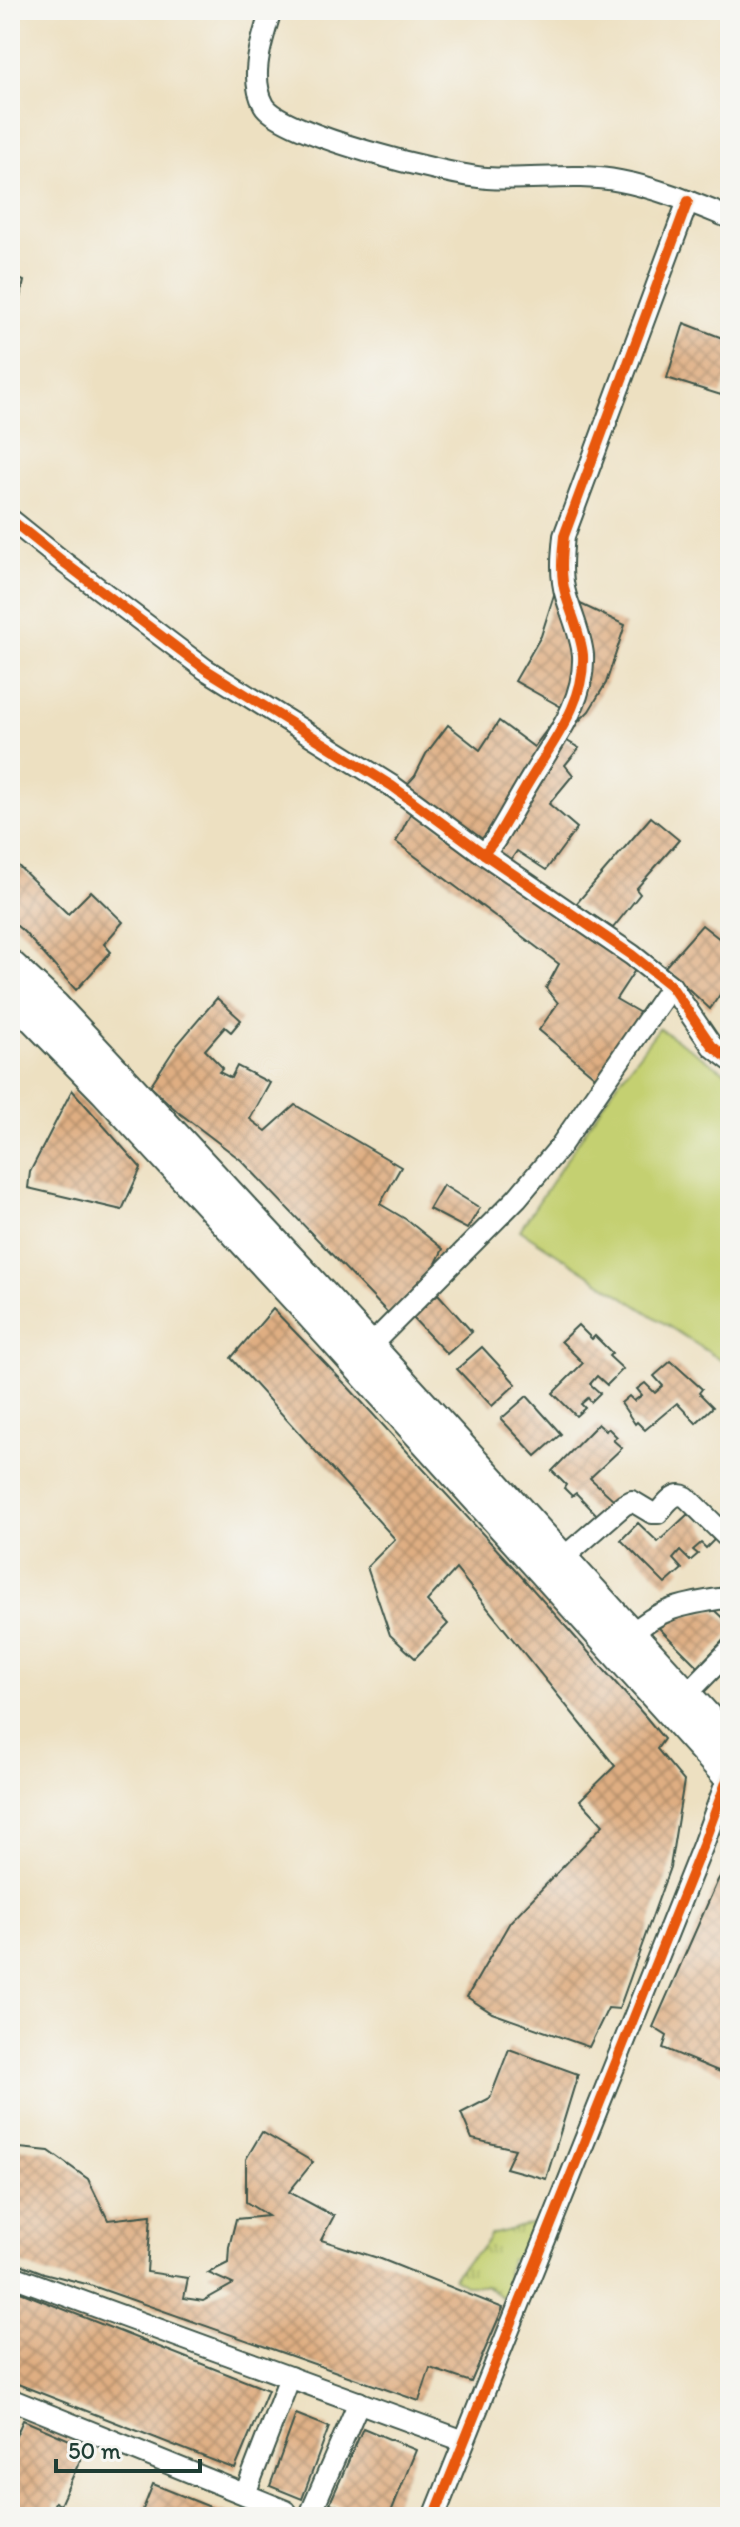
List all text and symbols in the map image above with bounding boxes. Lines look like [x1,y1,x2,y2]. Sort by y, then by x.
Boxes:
scale bar [56,2423,200,2473]
text: 50 m [68,2436,121,2465]

